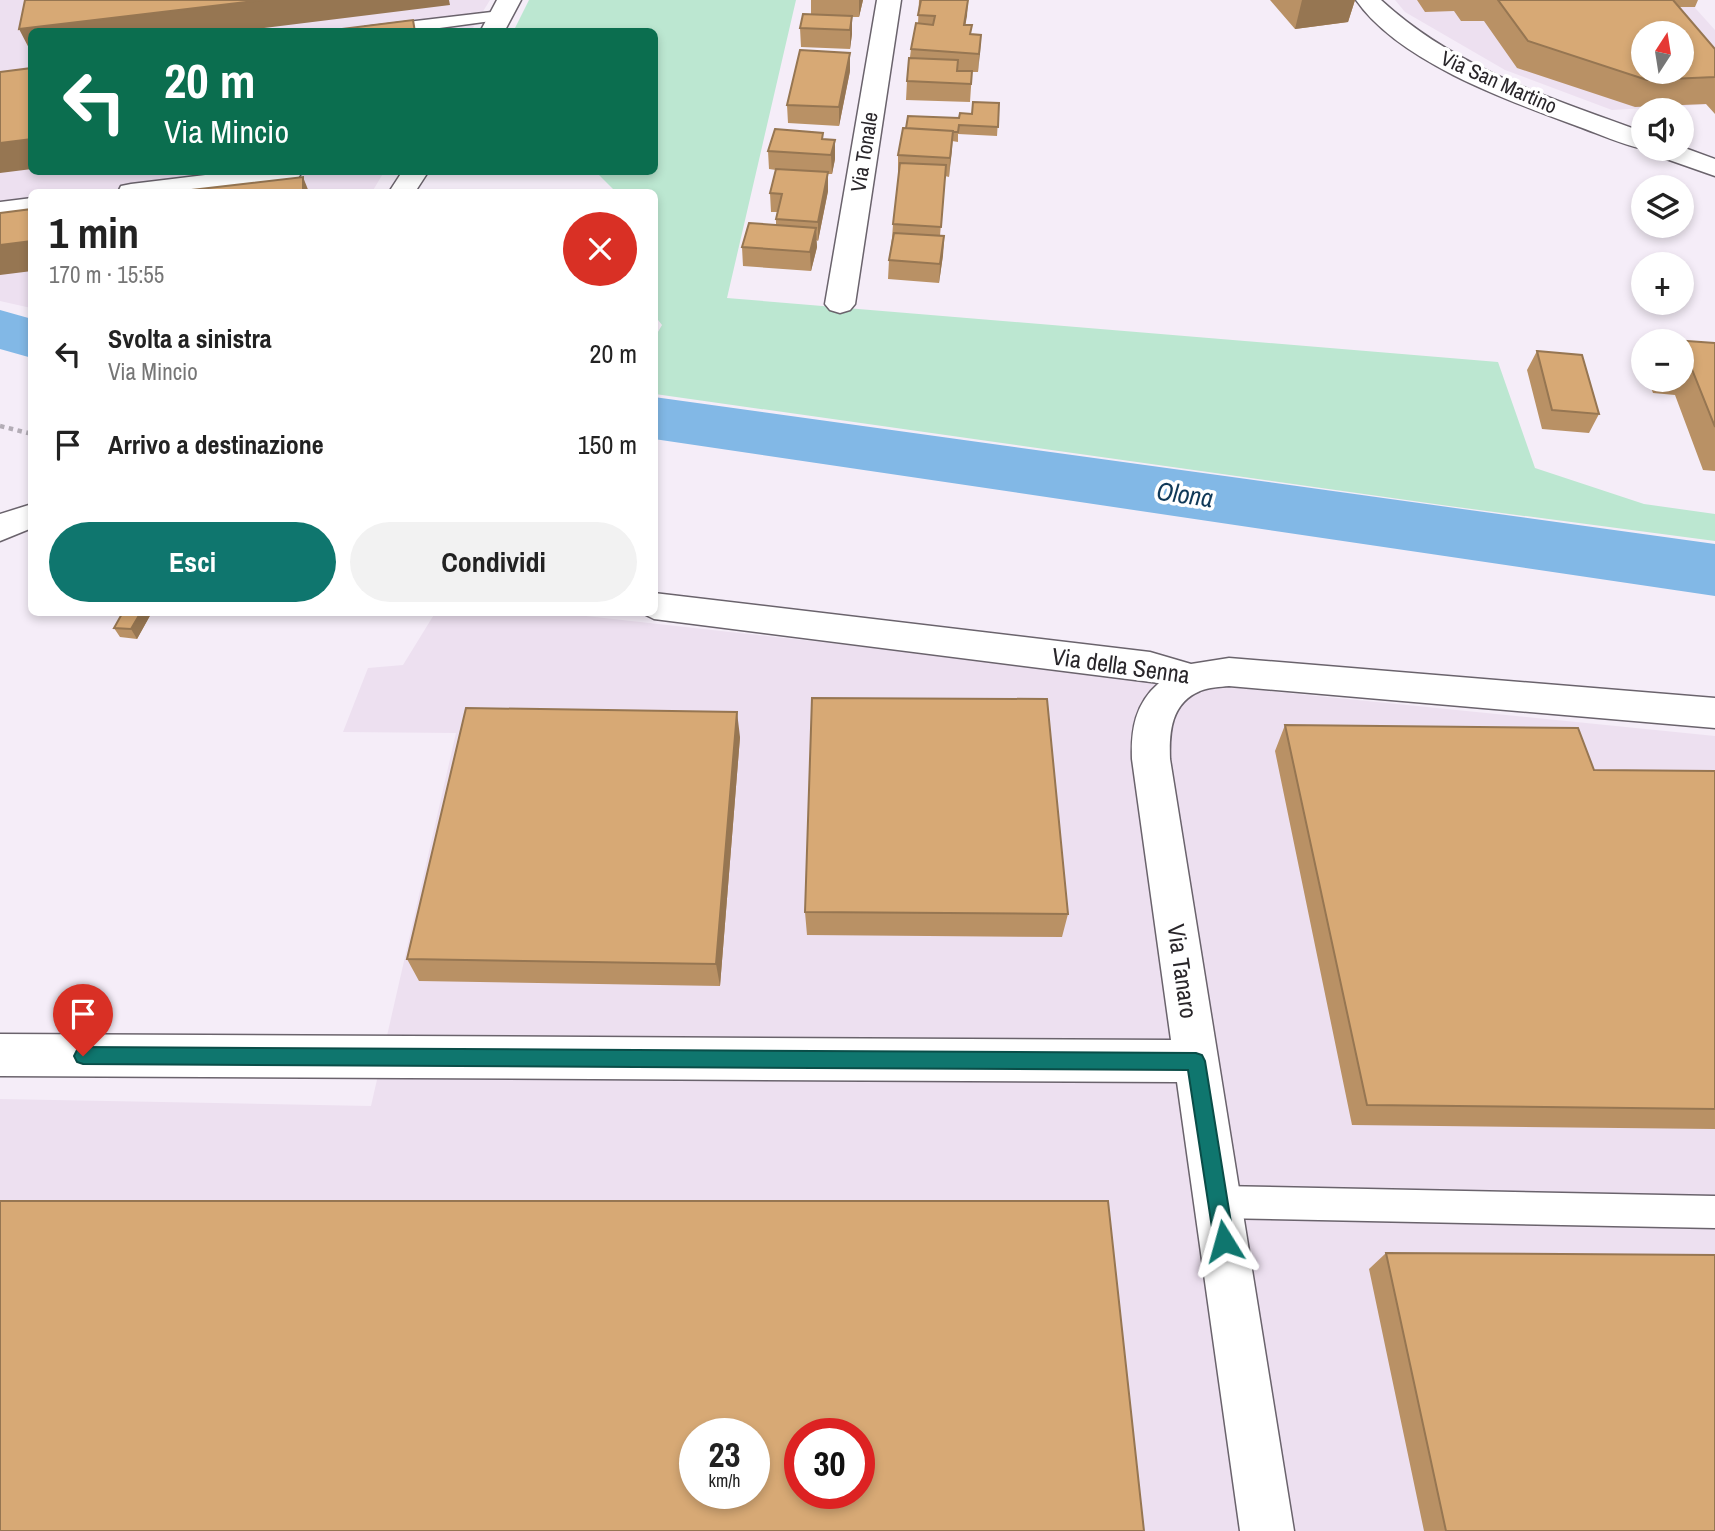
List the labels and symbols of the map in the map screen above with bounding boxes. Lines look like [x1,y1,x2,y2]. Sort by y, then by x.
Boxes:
north arrow [1631,21,1694,84]
street label: Via San Martino [1436,44,1562,120]
street label: Via Tonale [843,110,885,194]
water label: Olona [1154,473,1216,515]
street label: Via della Senna [1050,640,1192,690]
street label: Via Tanaro [1161,922,1205,1020]
pin [53,984,113,1056]
position arrow [1187,1204,1261,1278]
speed limit sign: 30 [784,1418,875,1509]

